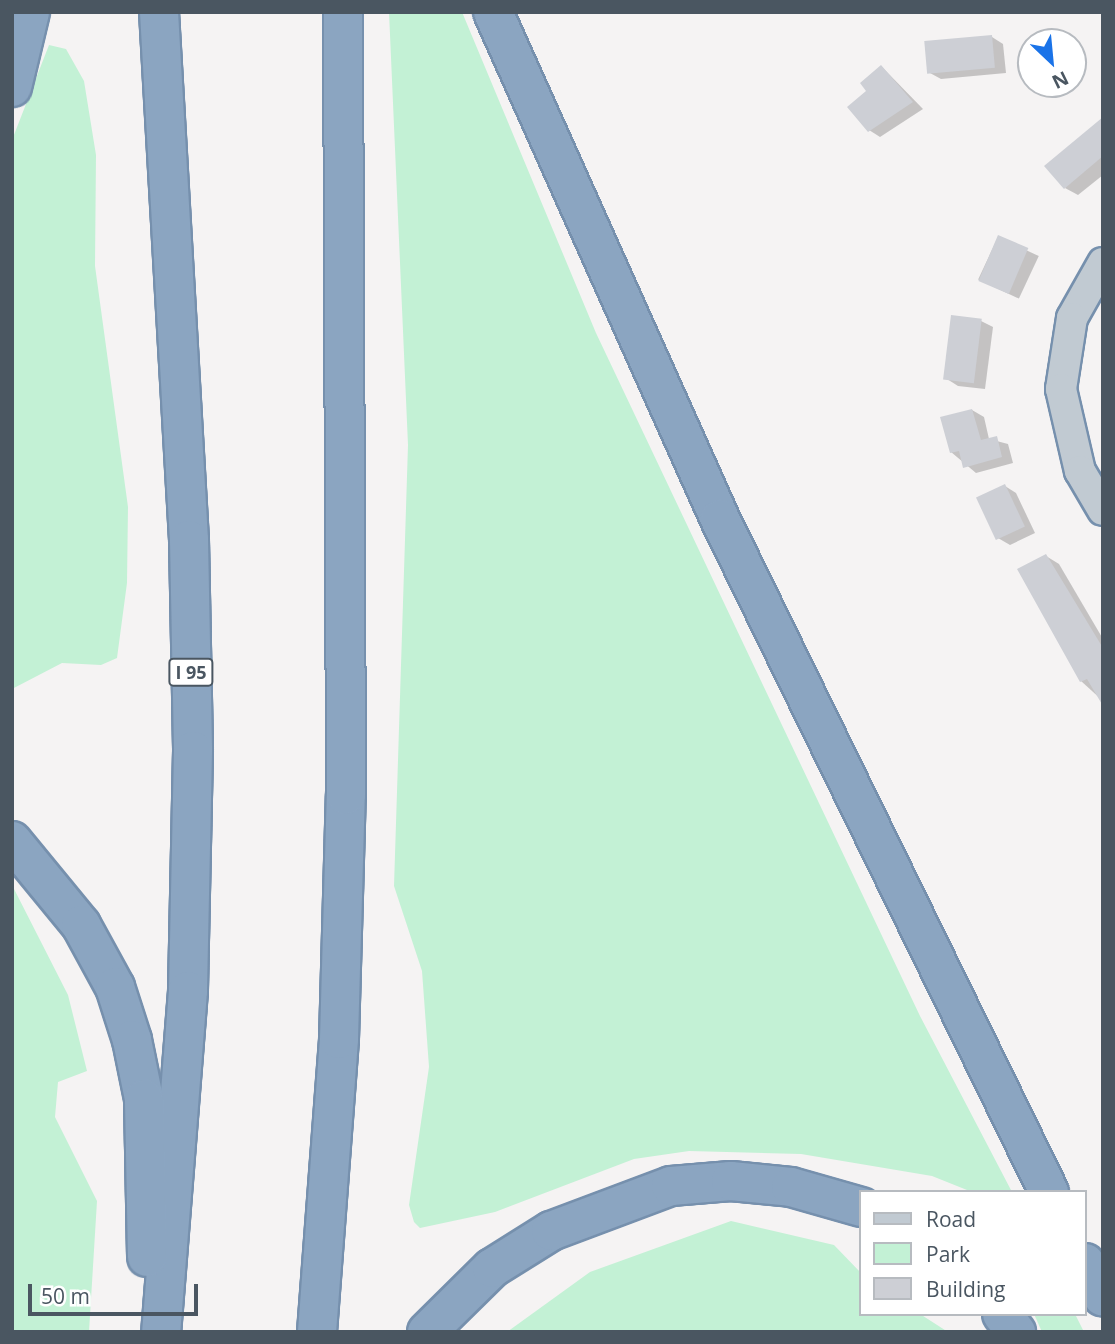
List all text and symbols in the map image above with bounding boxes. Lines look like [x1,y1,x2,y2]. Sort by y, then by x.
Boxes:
north arrow [1017,28,1087,98]
text: N [1048,65,1073,95]
road number: I 95 [168,658,214,686]
legend [860,1190,1087,1316]
text: Road [926,1205,976,1233]
text: Park [926,1240,970,1268]
scale bar [32,1270,201,1314]
text: Building [926,1275,1005,1303]
text: 50 m [41,1282,90,1310]

